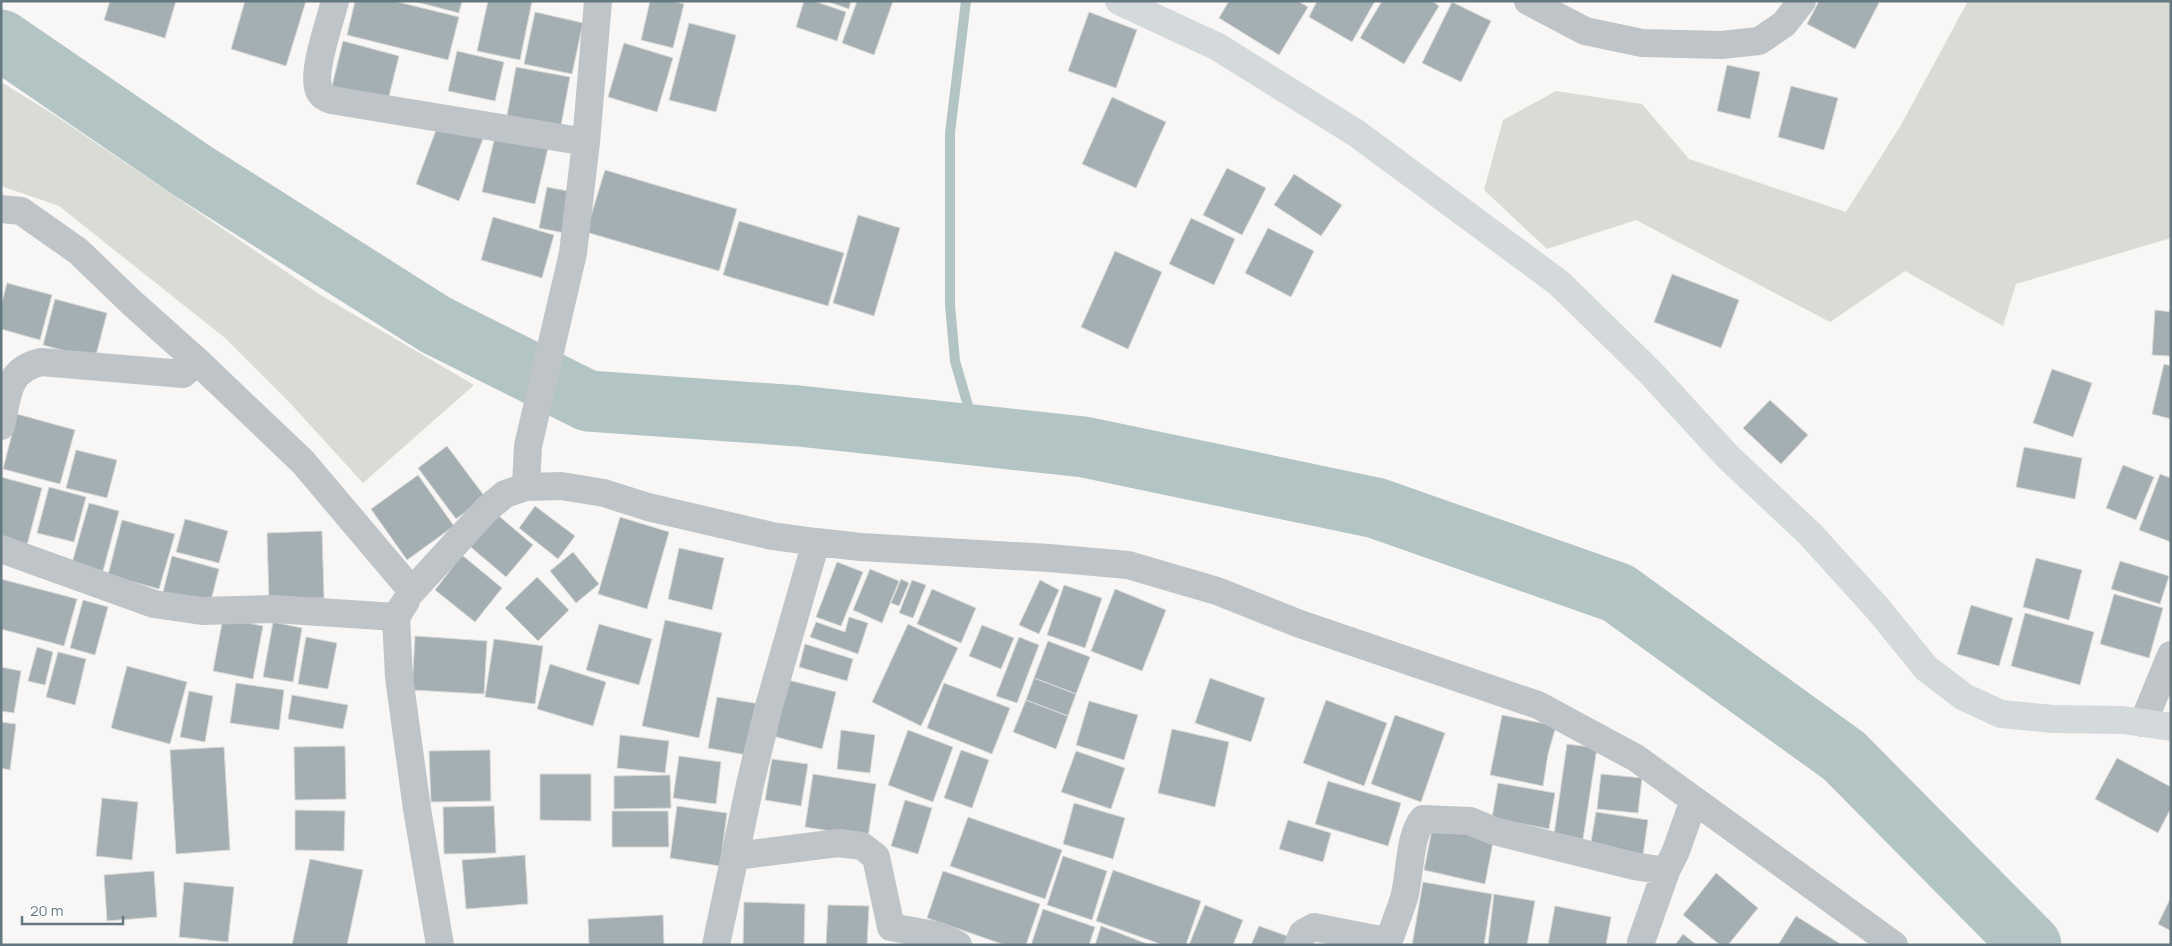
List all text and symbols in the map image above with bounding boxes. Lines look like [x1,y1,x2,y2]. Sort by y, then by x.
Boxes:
scale bar [22,894,124,926]
text: 20 m [30,900,63,921]

